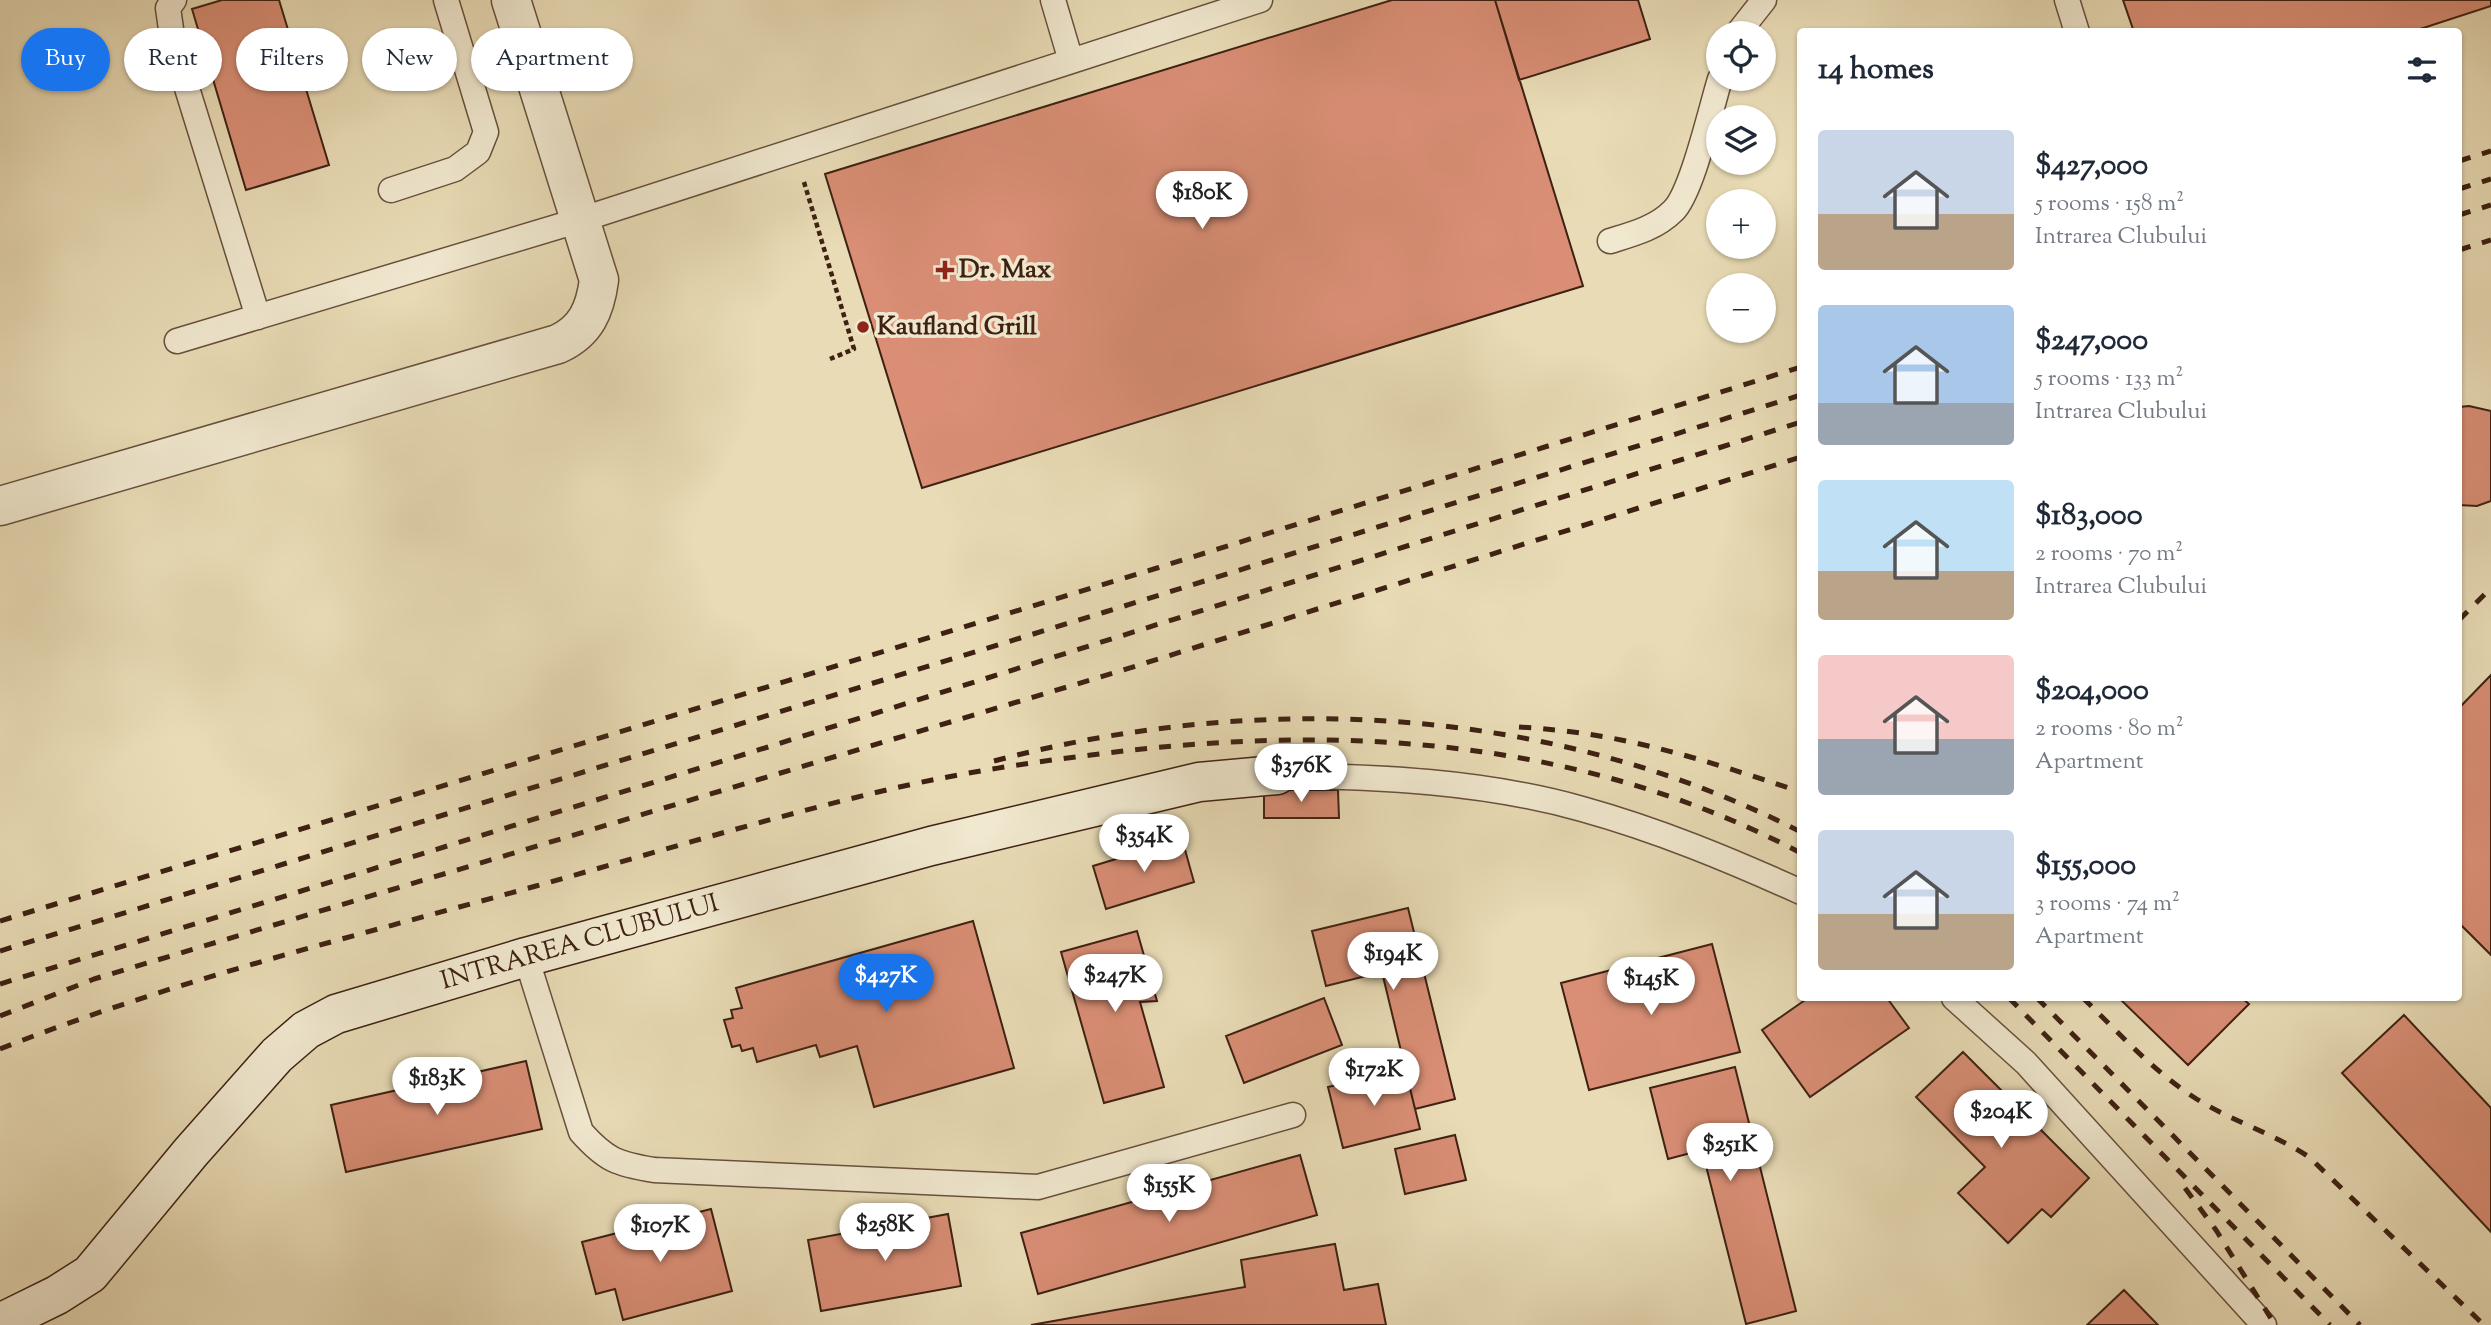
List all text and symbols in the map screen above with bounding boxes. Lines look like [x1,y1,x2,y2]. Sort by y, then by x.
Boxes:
map controls [1706,21,1776,343]
button: locate [1706,21,1776,91]
chip: Buy [21,28,110,91]
chip: Rent [124,28,222,91]
chip: Filters [236,28,348,91]
chip: New [362,28,457,91]
chip: Apartment [471,28,633,91]
text: 14 homes [1818,49,1934,92]
icon: filters [2403,51,2441,89]
button: layers [1706,105,1776,175]
text: $427,000 [2035,145,2148,188]
icon: home [1874,158,1958,242]
pin: $180K [1153,172,1251,231]
text: $180K [1172,177,1232,210]
text: 5 rooms · 158 m² [2035,188,2184,221]
button: + [1706,189,1776,259]
text: Intrarea Clubului [2035,221,2207,254]
place label: Dr. Max [959,252,1051,289]
marker: Dr. Max [937,262,953,278]
button: − [1706,273,1776,343]
place label: Kaufland Grill [877,309,1037,346]
marker: Kaufland Grill [855,319,871,335]
text: $247,000 [2035,320,2148,363]
icon: home [1874,333,1958,417]
text: 5 rooms · 133 m² [2035,363,2183,396]
text: Intrarea Clubului [2035,396,2207,429]
text: $183,000 [2035,495,2143,538]
icon: home [1874,508,1958,592]
text: 2 rooms · 70 m² [2035,538,2183,571]
text: Intrarea Clubului [2035,571,2207,604]
text: $204,000 [2035,670,2149,713]
icon: home [1874,683,1958,767]
text: 2 rooms · 80 m² [2035,713,2183,746]
pin: $376K [1252,744,1350,804]
text: Apartment [2035,746,2144,779]
text: $376K [1270,750,1332,783]
pin: $354K [1095,814,1193,874]
text: $354K [1115,820,1173,853]
text: $155,000 [2035,845,2136,888]
icon: home [1874,858,1958,942]
street label: INTRAREA CLUBULUI [437,885,724,1000]
text: 3 rooms · 74 m² [2035,888,2180,921]
text: Apartment [2035,921,2144,954]
pin: $194K [1344,932,1442,992]
text: $194K [1363,938,1423,971]
pin: $427K [837,954,935,1014]
pin: $247K [1066,954,1164,1014]
pin: $145K [1602,958,1700,1017]
text: $427K [855,960,917,993]
text: $247K [1084,960,1146,993]
text: $145K [1623,963,1679,996]
pin: $172K [1325,1048,1423,1108]
text: $172K [1345,1054,1403,1087]
pin: $183K [388,1058,486,1117]
text: $183K [408,1063,466,1096]
pin: $204K [1952,1090,2050,1150]
text: $204K [1970,1096,2032,1129]
pin: $251K [1681,1124,1779,1183]
text: $251K [1702,1129,1758,1162]
pin: $155K [1120,1164,1218,1224]
text: $155K [1143,1170,1195,1203]
pin: $107K [611,1204,709,1264]
pin: $258K [836,1204,934,1263]
text: $258K [855,1209,915,1242]
text: $107K [630,1210,690,1243]

